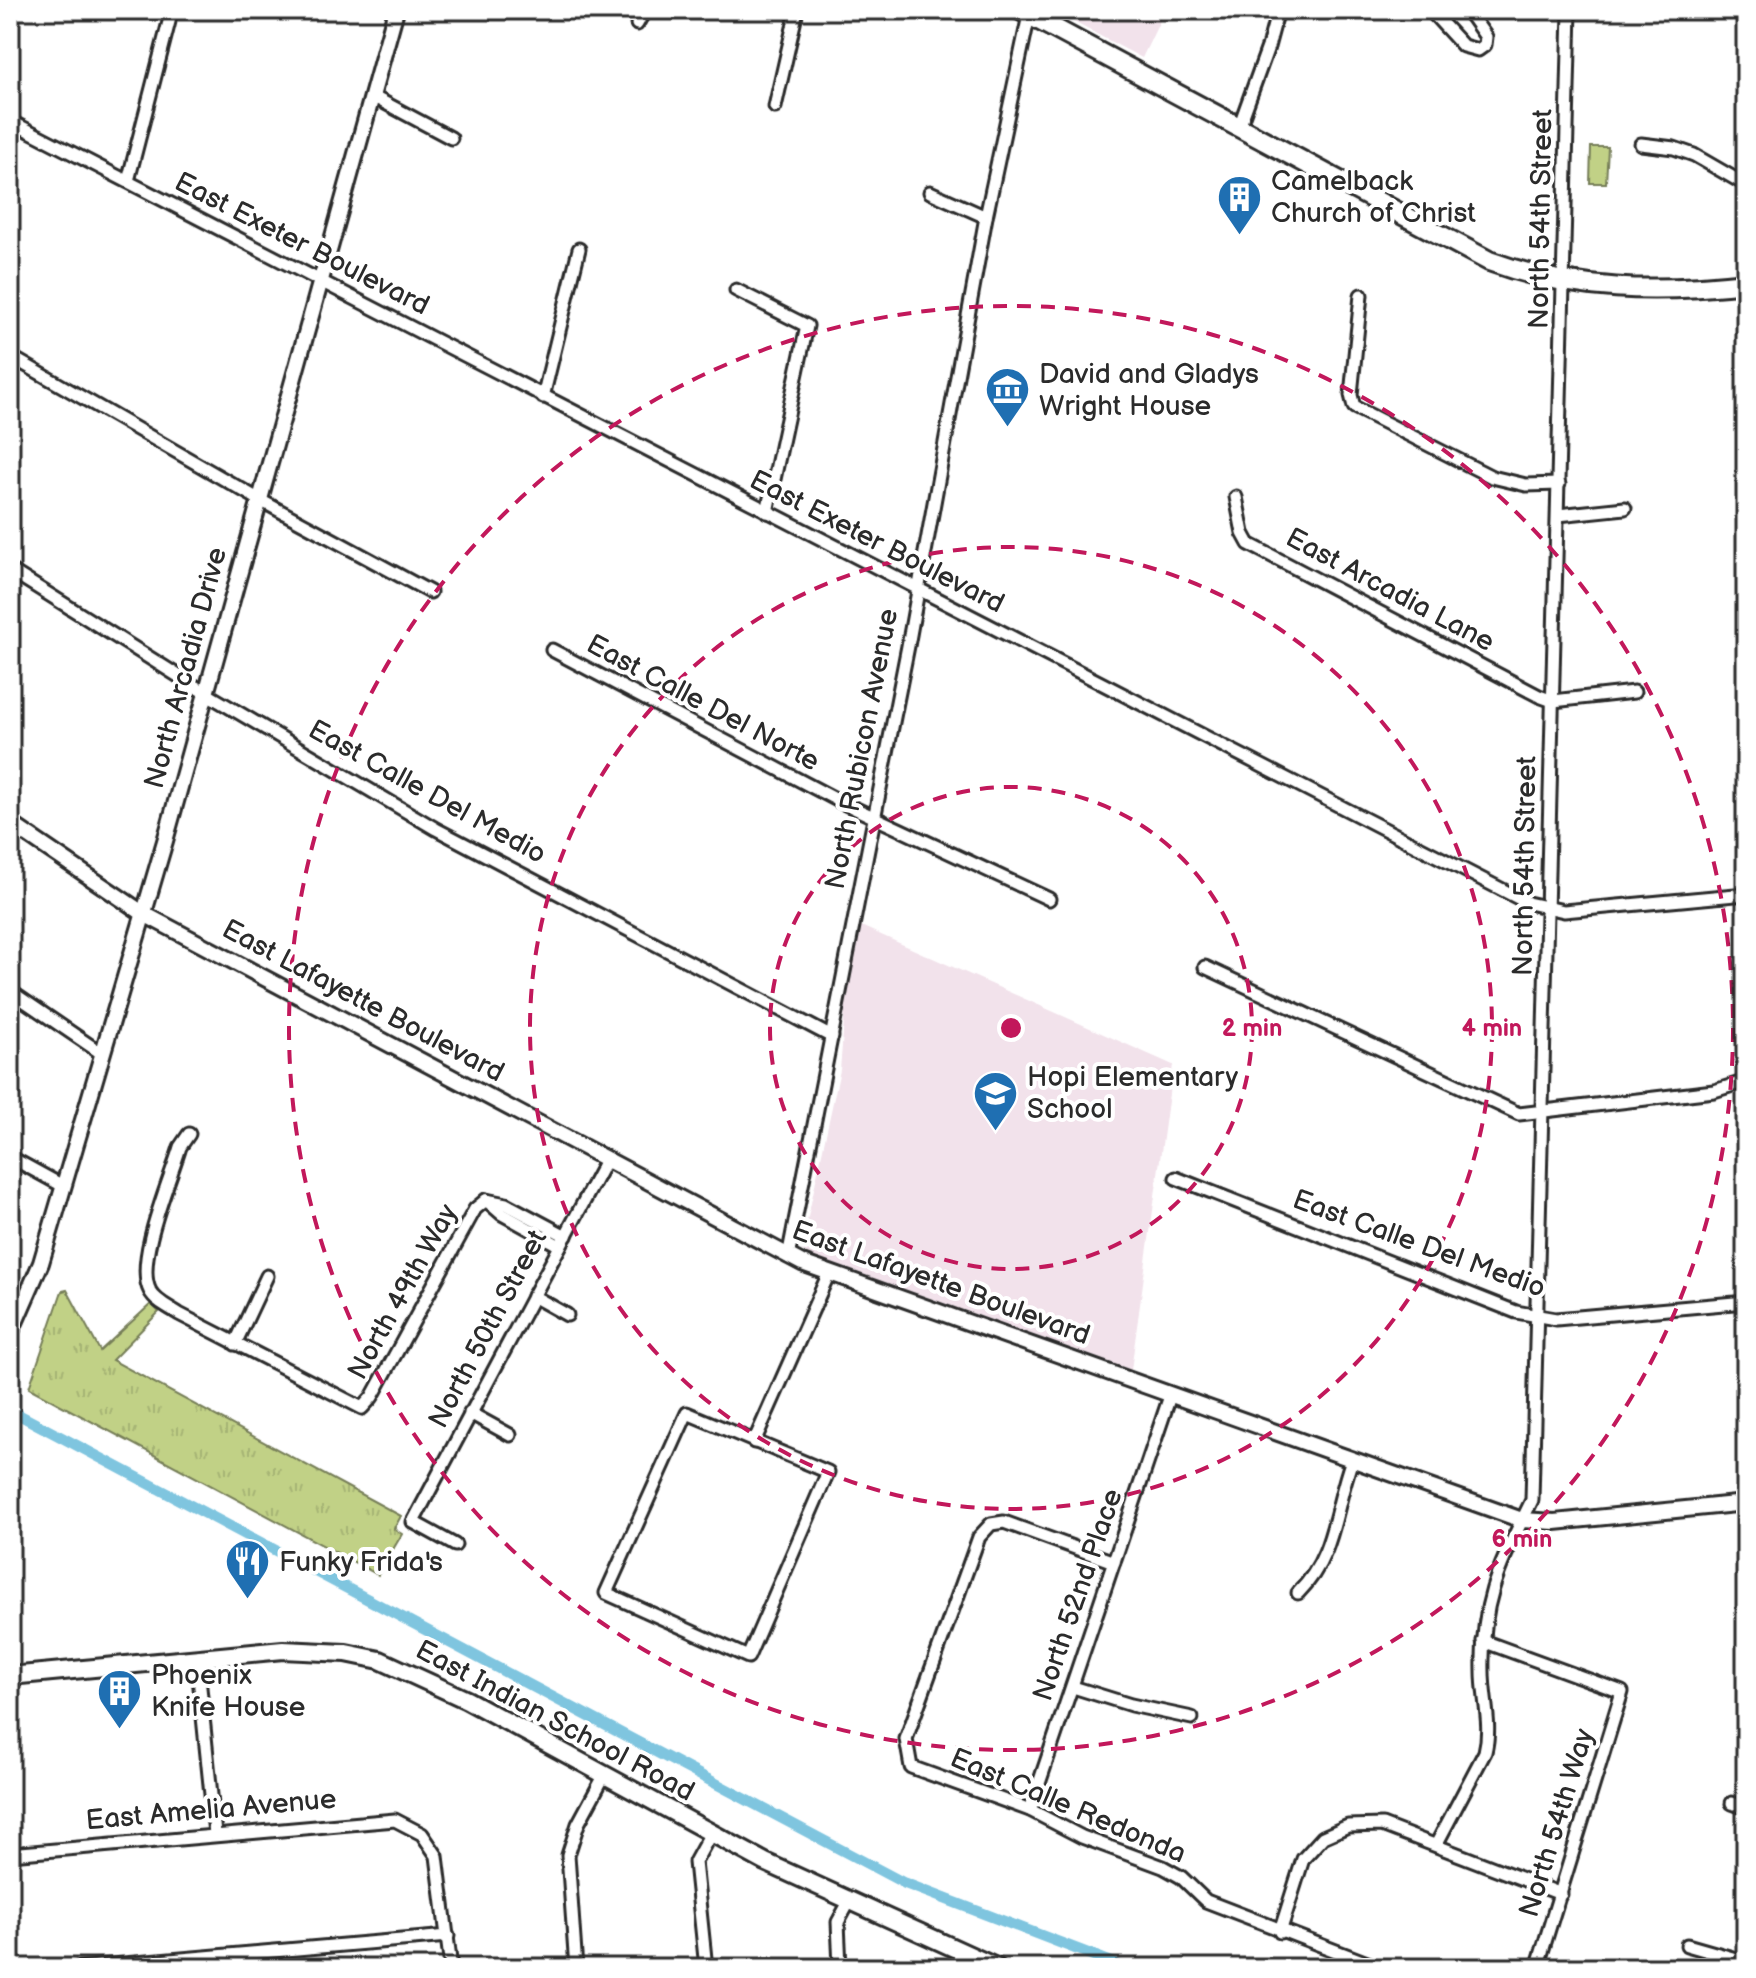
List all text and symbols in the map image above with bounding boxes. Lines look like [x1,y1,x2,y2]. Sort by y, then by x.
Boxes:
street label: North 54th Street [1523,108,1559,329]
street label: East Exeter Boulevard [169,165,435,323]
place label: Camelback Church of Christ [1271,165,1476,230]
building icon: Camelback Church of Christ [1216,173,1264,236]
place label: David and Gladys Wright House [1039,358,1259,423]
museum icon: David and Gladys Wright House [984,366,1032,429]
street label: East Exeter Boulevard [744,463,1010,621]
street label: East Arcadia Lane [1280,521,1500,659]
street label: North Arcadia Drive [138,544,234,792]
street label: North Rubicon Avenue [819,606,905,892]
street label: East Calle Del Norte [581,628,825,778]
street label: East Calle Del Medio [303,713,551,871]
street label: North 54th Street [1507,755,1543,976]
street label: East Lafayette Boulevard [216,913,510,1089]
centre of rings [997,1014,1025,1042]
text: 2 min [1222,1014,1282,1043]
text: 4 min [1462,1014,1522,1043]
place label: Hopi Elementary School [1027,1061,1238,1126]
school or university icon: Hopi Elementary School [972,1069,1020,1132]
street label: East Calle Del Medio [1288,1183,1550,1305]
street label: North 49th Way [341,1198,465,1385]
street label: East Lafayette Boulevard [788,1214,1094,1352]
street label: North 50th Street [422,1224,554,1434]
street label: North 52nd Place [1026,1485,1130,1705]
text: 6 min [1492,1525,1552,1554]
restaurant icon: Funky Frida's [224,1538,272,1601]
place label: Funky Frida's [279,1546,443,1579]
street label: East Indian School Road [410,1634,700,1808]
place label: Phoenix Knife House [151,1659,305,1724]
building icon: Phoenix Knife House [96,1667,144,1730]
street label: North 54th Way [1513,1725,1601,1921]
street label: East Calle Redonda [945,1741,1191,1871]
street label: East Amelia Avenue [84,1783,338,1837]

